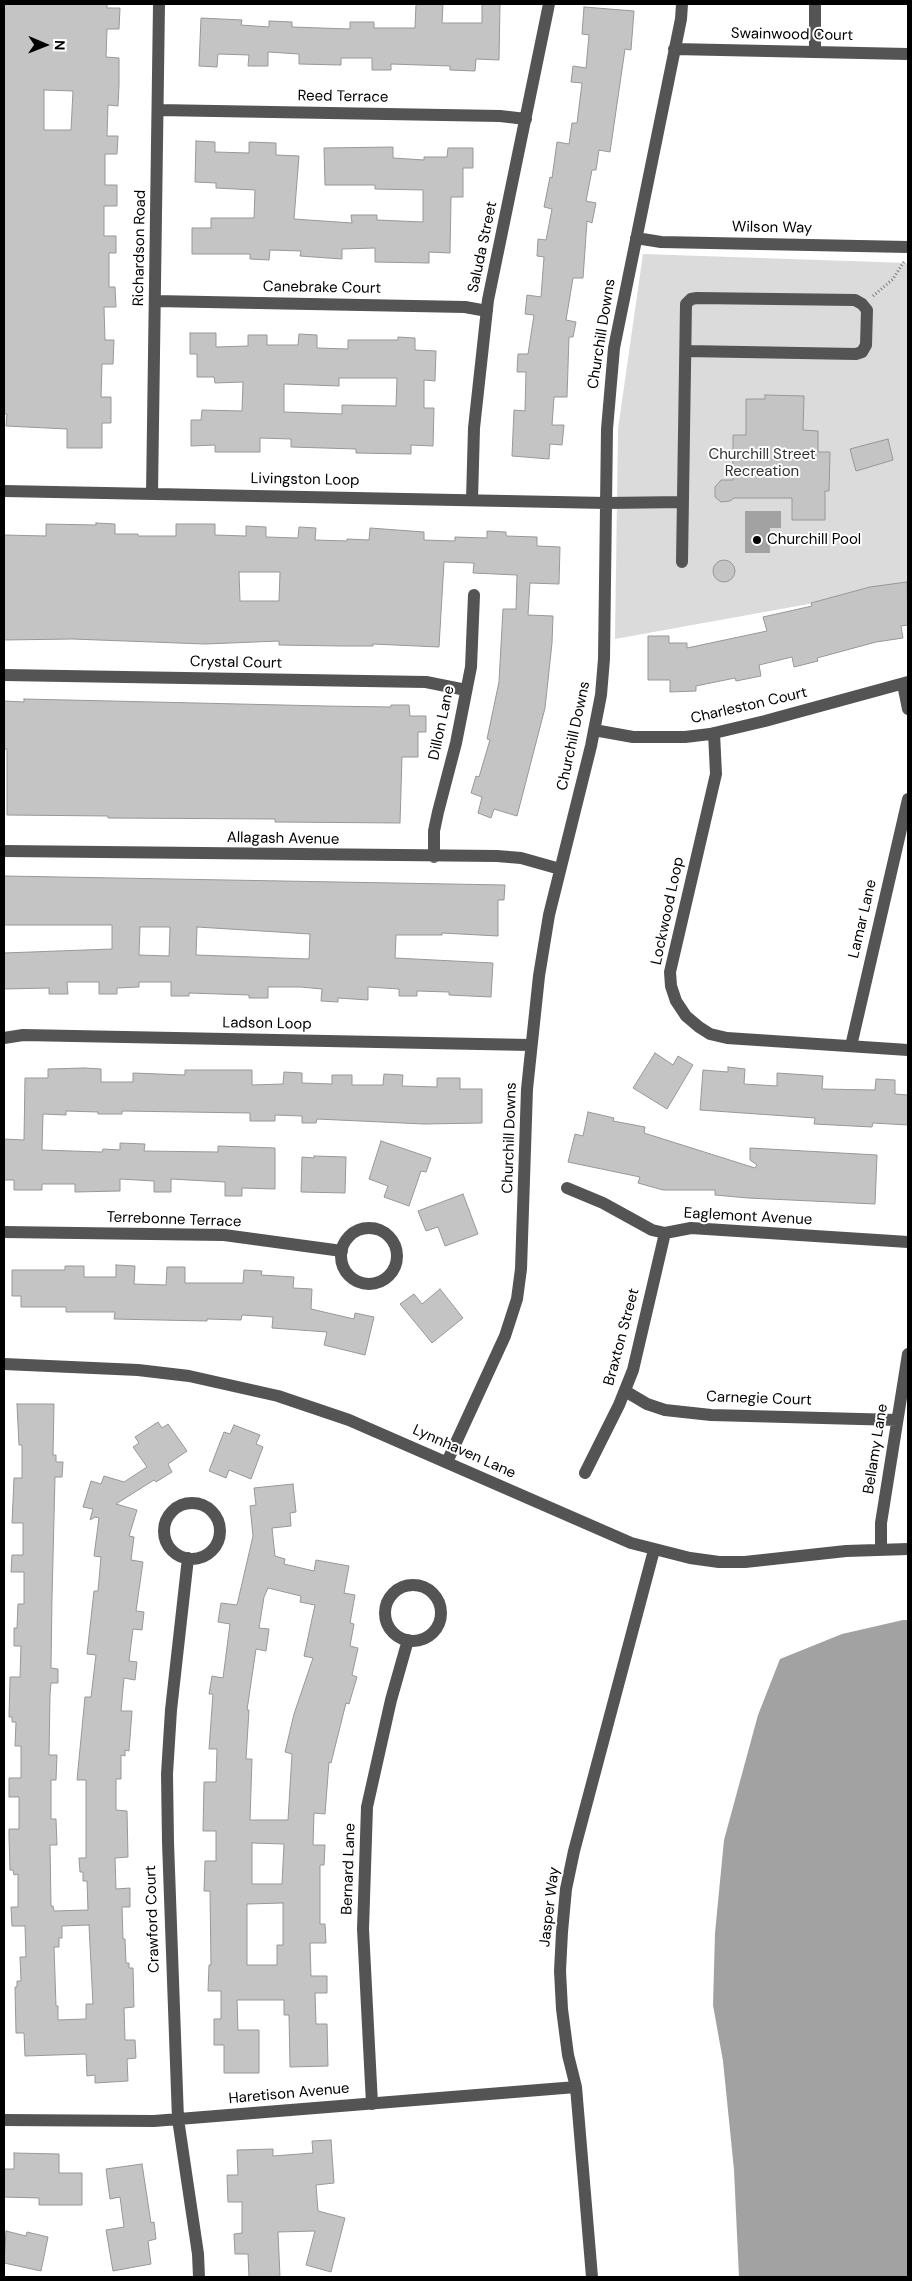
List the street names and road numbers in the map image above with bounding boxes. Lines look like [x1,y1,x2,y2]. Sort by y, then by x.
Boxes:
street label: Swainwood Court [731,25,853,45]
street label: Reed Terrace [297,87,389,107]
street label: Richardson Road [130,190,150,306]
street label: Saluda Street [465,200,501,294]
street label: Wilson Way [732,218,812,238]
street label: Canebrake Court [263,278,381,298]
street label: Churchill Downs [584,278,620,390]
street label: Livingston Loop [250,470,360,490]
street label: Crystal Court [190,653,282,673]
street label: Churchill Downs [554,680,594,792]
street label: Dillon Lane [425,684,459,762]
street label: Charleston Court [689,684,809,728]
street label: Allagash Avenue [227,829,339,849]
street label: Lockwood Loop [648,855,688,967]
street label: Lamar Lane [845,878,881,960]
street label: Ladson Loop [222,1014,312,1034]
street label: Churchill Downs [499,1082,521,1194]
street label: Eaglemont Avenue [683,1205,813,1229]
street label: Terrebonne Terrace [106,1209,242,1231]
street label: Braxton Street [600,1286,644,1388]
street label: Carnegie Court [706,1388,812,1410]
street label: Bellamy Lane [860,1403,892,1495]
street label: Lynnhaven Lane [410,1421,518,1483]
street label: Bernard Lane [338,1823,360,1915]
street label: Crawford Court [142,1865,164,1973]
street label: Jasper Way [536,1866,564,1948]
street label: Haretison Avenue [228,2080,350,2108]

